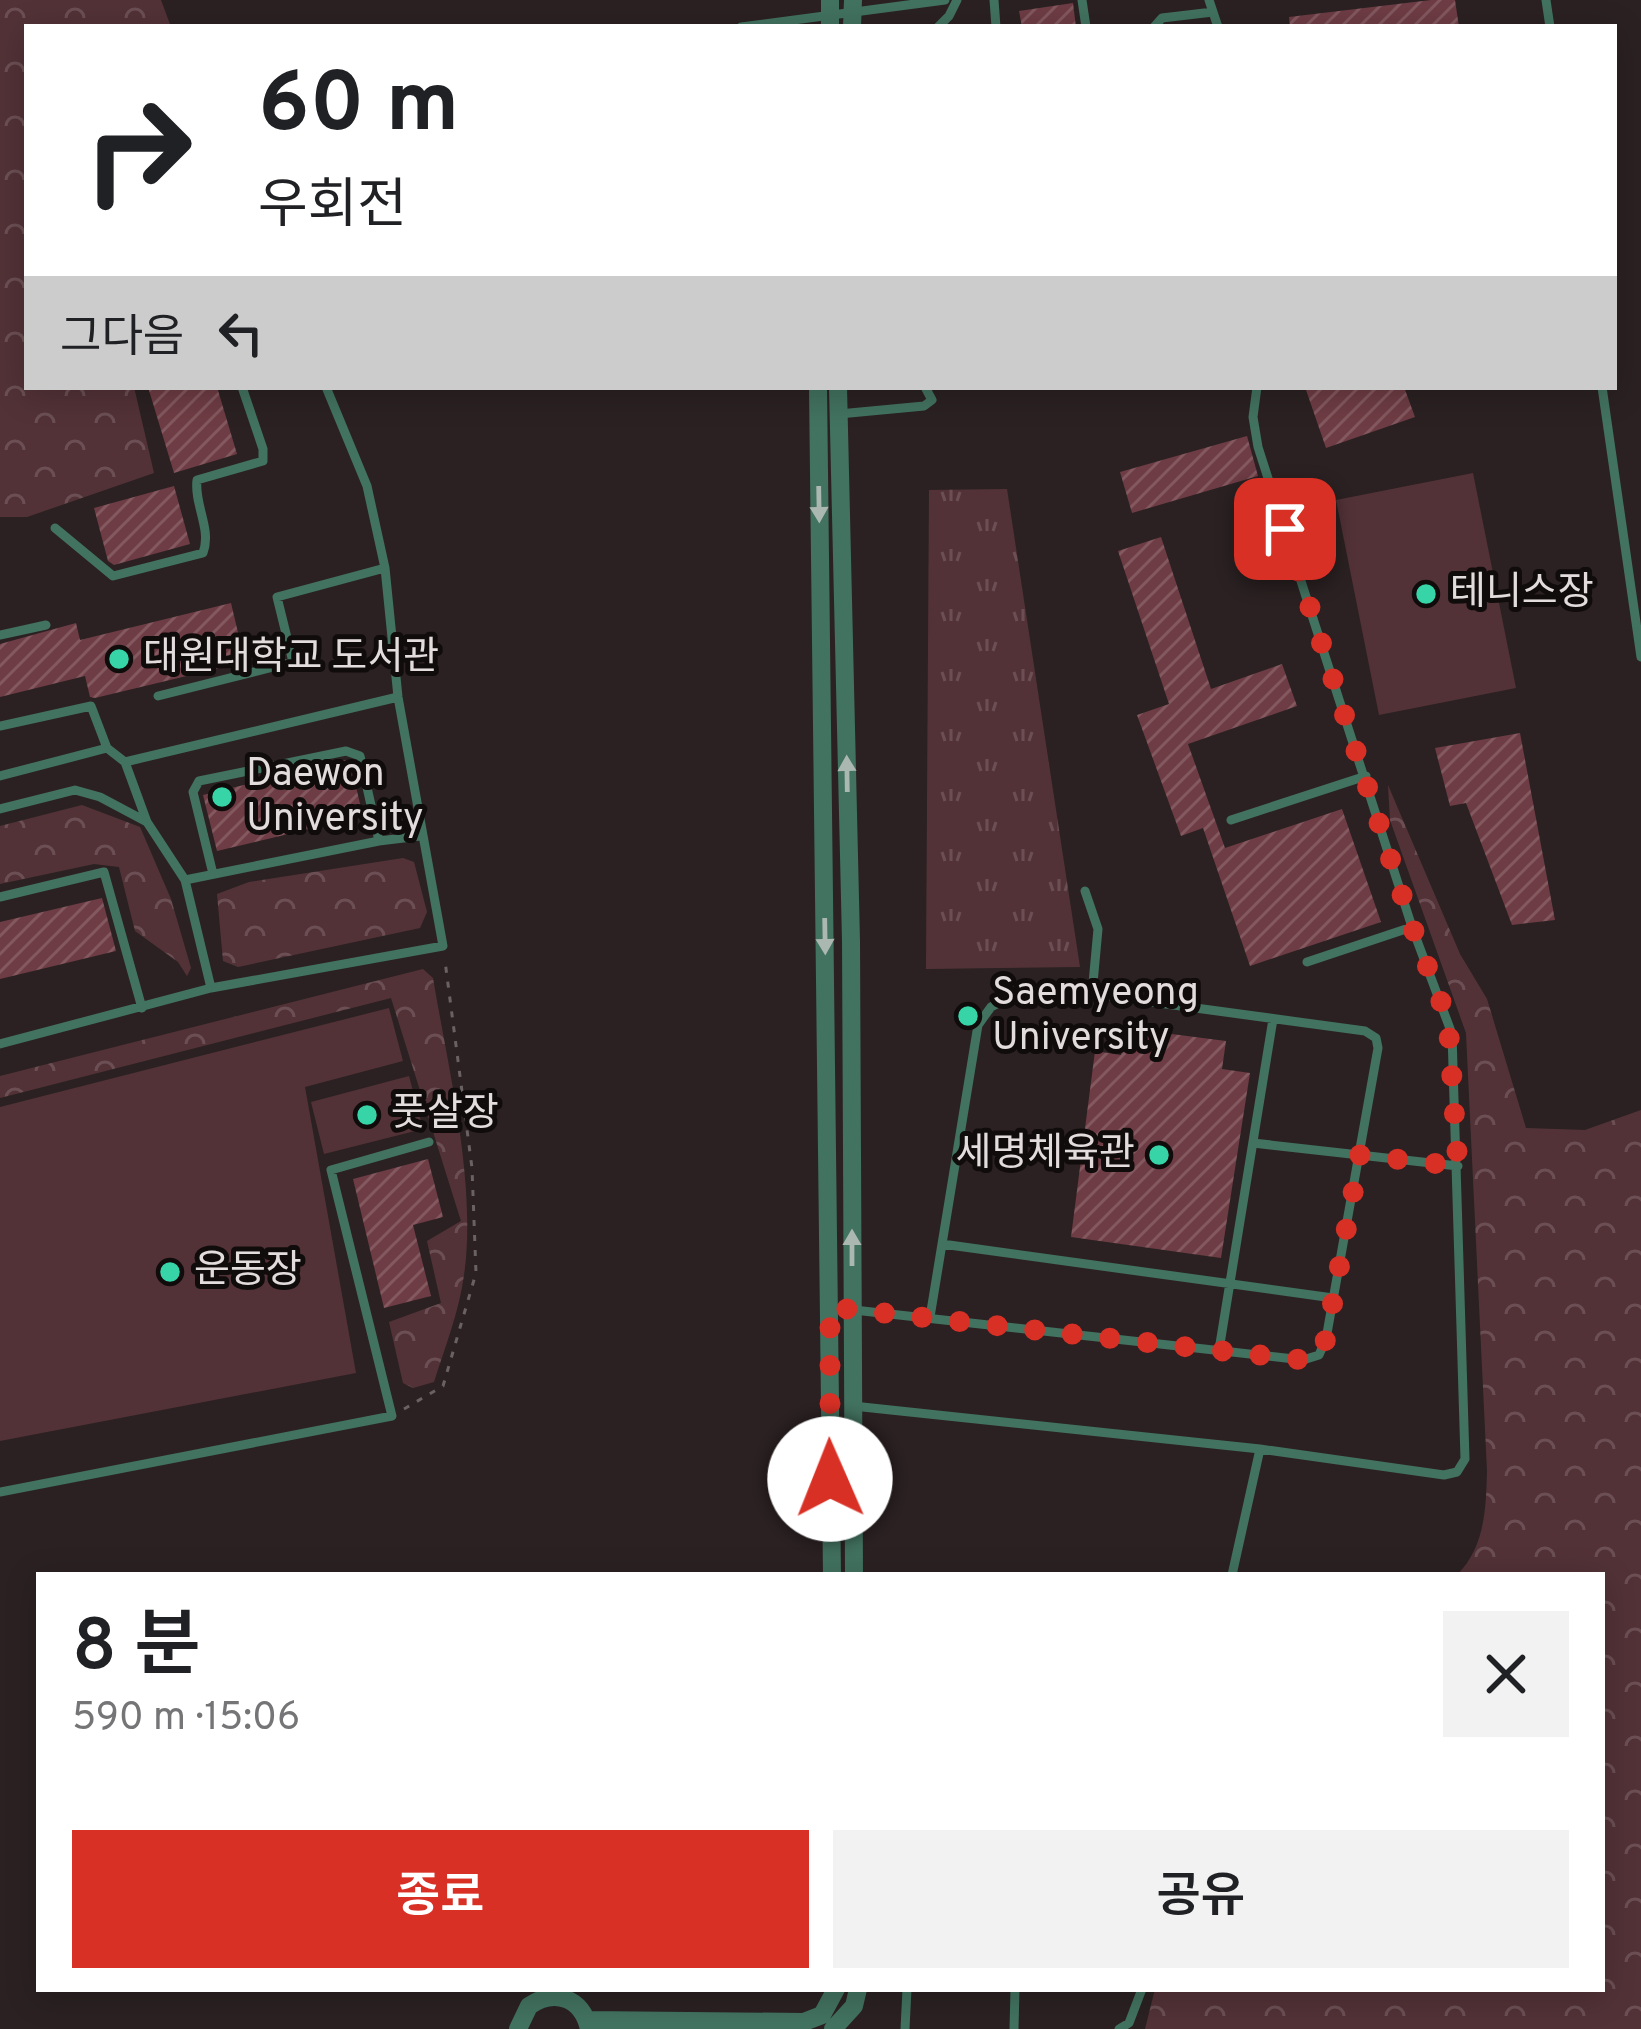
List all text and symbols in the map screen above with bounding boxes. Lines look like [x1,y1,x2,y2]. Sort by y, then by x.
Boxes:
text: 60 m [258,55,459,161]
icon: right [60,72,216,228]
text: 우회전 [258,174,407,243]
icon: left [208,300,274,366]
text: 그다음 [60,311,184,368]
pin [1234,478,1336,580]
one-way arrow [809,486,828,524]
icon: arrive [1252,496,1318,562]
place label: 테니스장 [1450,570,1594,619]
marker: 테니스장 [1413,581,1439,607]
place label: 대원대학교 도서관 [143,635,439,684]
marker: 대원대학교 도서관 [106,646,132,672]
place label: Daewon University [246,751,424,845]
one-way arrow [838,754,857,792]
marker: Daewon University [209,784,235,810]
one-way arrow [815,918,834,956]
place label: Saemyeong University [992,970,1199,1064]
marker: Saemyeong University [955,1003,981,1029]
place label: 풋살장 [391,1091,499,1140]
marker: 풋살장 [354,1102,380,1128]
place label: 세명체육관 [956,1131,1135,1180]
marker: 세명체육관 [1146,1142,1172,1168]
one-way arrow [843,1228,862,1266]
place label: 운동장 [194,1248,302,1297]
marker: 운동장 [157,1259,183,1285]
position arrow [767,1416,893,1542]
text: 8 분 [72,1604,201,1696]
button: close [1443,1611,1569,1737]
text: 590 m · 15:06 [72,1695,300,1744]
button: 종료 [72,1830,809,1968]
button: 공유 [833,1830,1569,1968]

